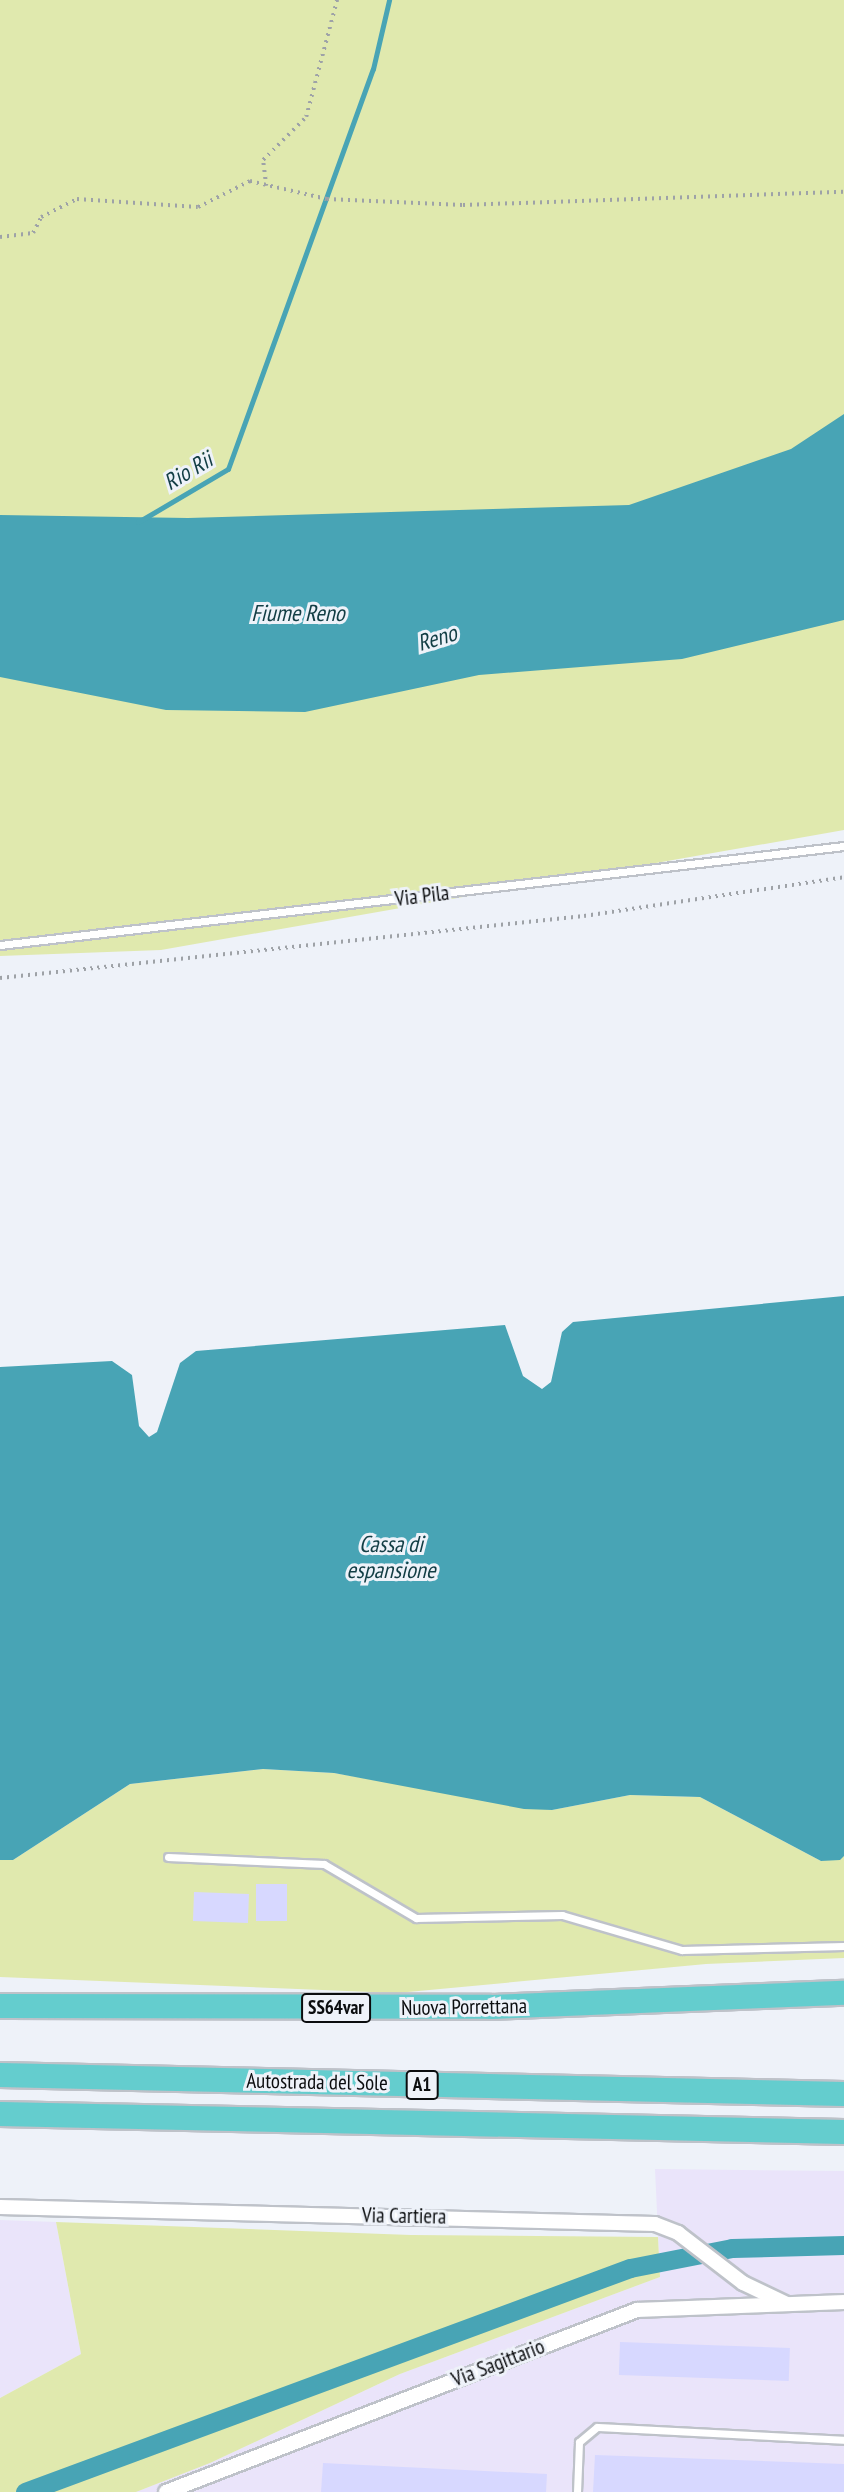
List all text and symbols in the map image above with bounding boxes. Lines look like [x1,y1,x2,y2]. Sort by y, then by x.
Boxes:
water label: Rio Rii [159,446,217,496]
water label: Fiume Reno [251,599,345,627]
water label: Reno [414,619,460,657]
street label: Via Pila [393,880,451,912]
water label: Cassa di espansione [347,1530,435,1584]
road number: SS64var [301,1992,371,2024]
street label: Nuova Porrettana [401,1993,527,2021]
street label: Autostrada del Sole [246,2068,388,2096]
road number: A1 [404,2070,440,2100]
street label: Via Cartiera [362,2203,446,2229]
street label: Via Sagittario [448,2334,548,2392]

